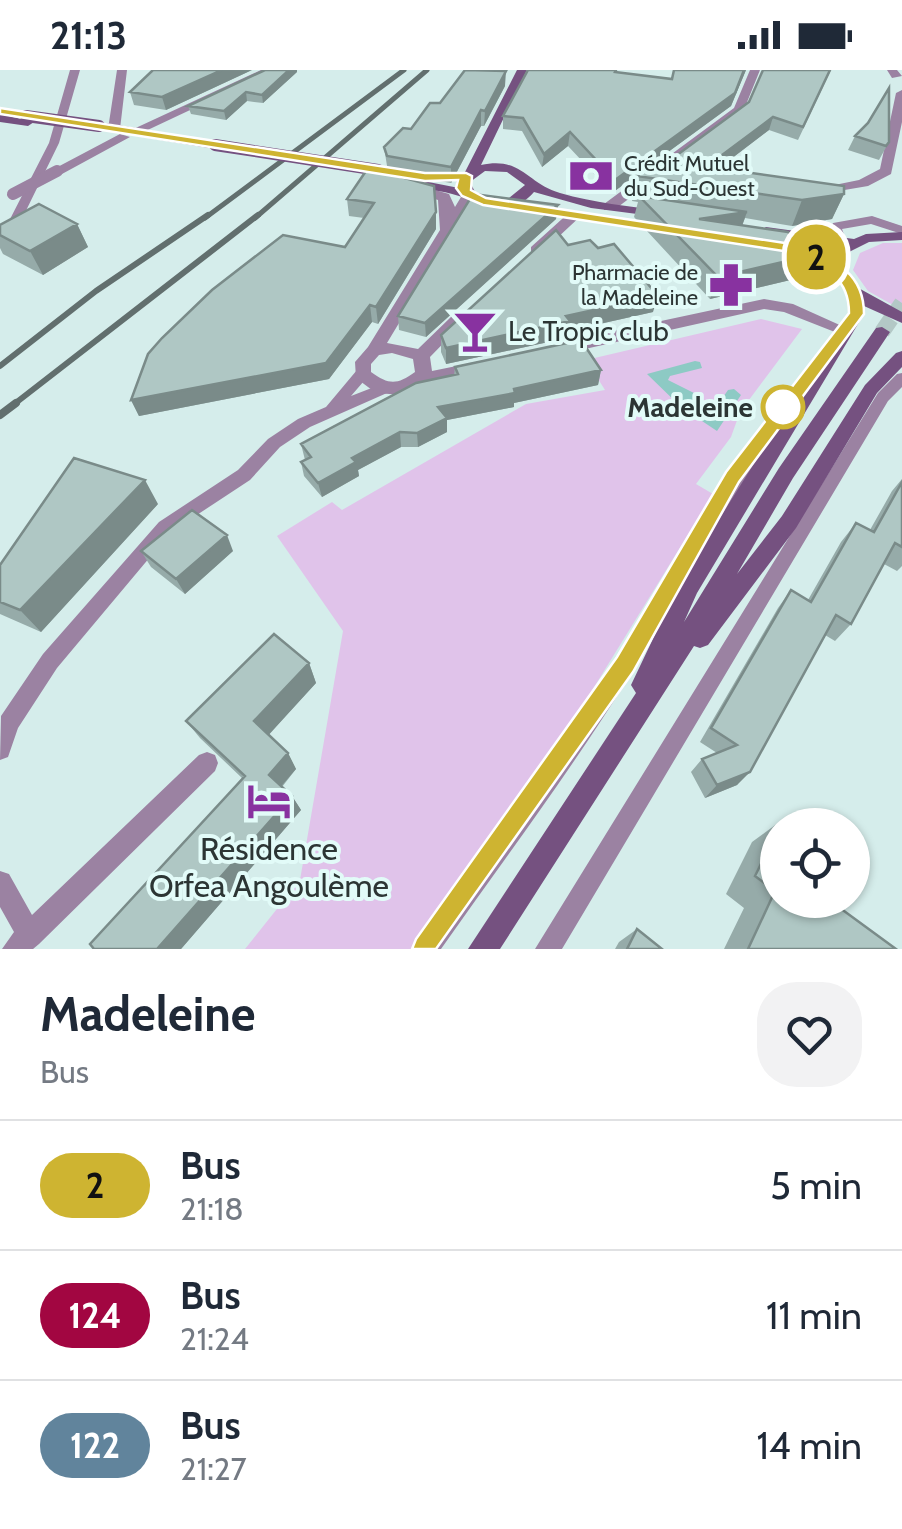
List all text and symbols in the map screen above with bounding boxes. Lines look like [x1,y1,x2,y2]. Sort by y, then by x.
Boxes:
text: 21:13 [50,12,127,59]
place label: Crédit Mutuel du Sud-Ouest [624,150,755,202]
bank icon: Crédit Mutuel du Sud-Ouest [567,152,615,200]
line badge: 2 [784,224,848,290]
text: 2 [807,236,825,279]
place label: Pharmacie de la Madeleine [572,259,698,311]
pharmacy icon: Pharmacie de la Madeleine [707,261,755,309]
bar icon: Le Tropic club [451,307,499,355]
place label: Le Tropic club [508,314,669,348]
marker: Madeleine [762,386,804,428]
place label: Madeleine [627,390,753,424]
hotel icon: Résidence Orfea Angoulème [245,777,293,825]
map controls [760,808,870,918]
button: locate [760,808,870,918]
place label: Résidence Orfea Angoulème [149,829,389,905]
button: heart [757,982,862,1087]
text: Madeleine [40,985,256,1043]
text: Bus [40,1052,89,1091]
text: Bus [180,1142,241,1189]
text: 5 min [770,1162,862,1209]
text: 2 [86,1164,104,1207]
text: 21:18 [180,1189,244,1228]
text: Bus [180,1272,241,1319]
text: 11 min [766,1292,862,1339]
text: 124 [68,1294,122,1337]
text: 21:24 [180,1319,249,1358]
text: Bus [180,1402,241,1449]
text: 14 min [756,1422,862,1469]
text: 122 [70,1424,120,1467]
text: 21:27 [180,1449,247,1488]

